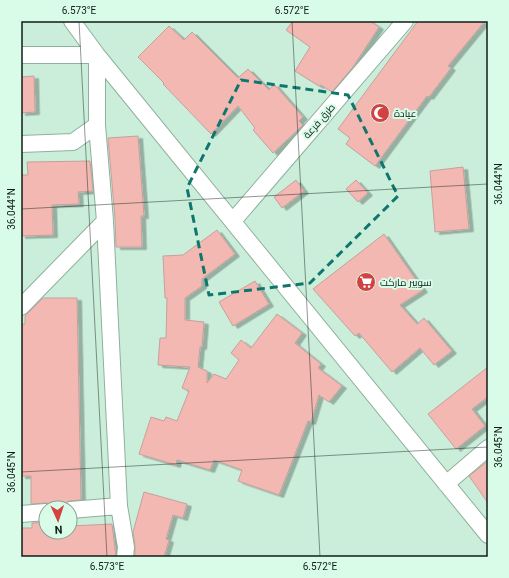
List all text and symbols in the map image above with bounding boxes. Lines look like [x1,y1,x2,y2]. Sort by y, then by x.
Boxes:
text: 6.573°E [62,5,97,16]
text: 6.572°E [275,5,310,16]
street label: طرق فرعة [301,101,338,141]
mosque icon: عيادة [369,102,391,124]
place label: عيادة [394,108,417,119]
text: 36.044°N [493,163,504,205]
text: 36.044°N [6,188,17,230]
supermarket icon: سوبير ماركت [355,271,377,293]
place label: سوبير ماركت [380,277,432,288]
text: 36.045°N [493,426,504,468]
text: 36.045°N [6,451,17,493]
north arrow [38,500,78,540]
text: N [54,523,63,536]
text: 6.573°E [90,561,125,572]
text: 6.572°E [303,561,338,572]

